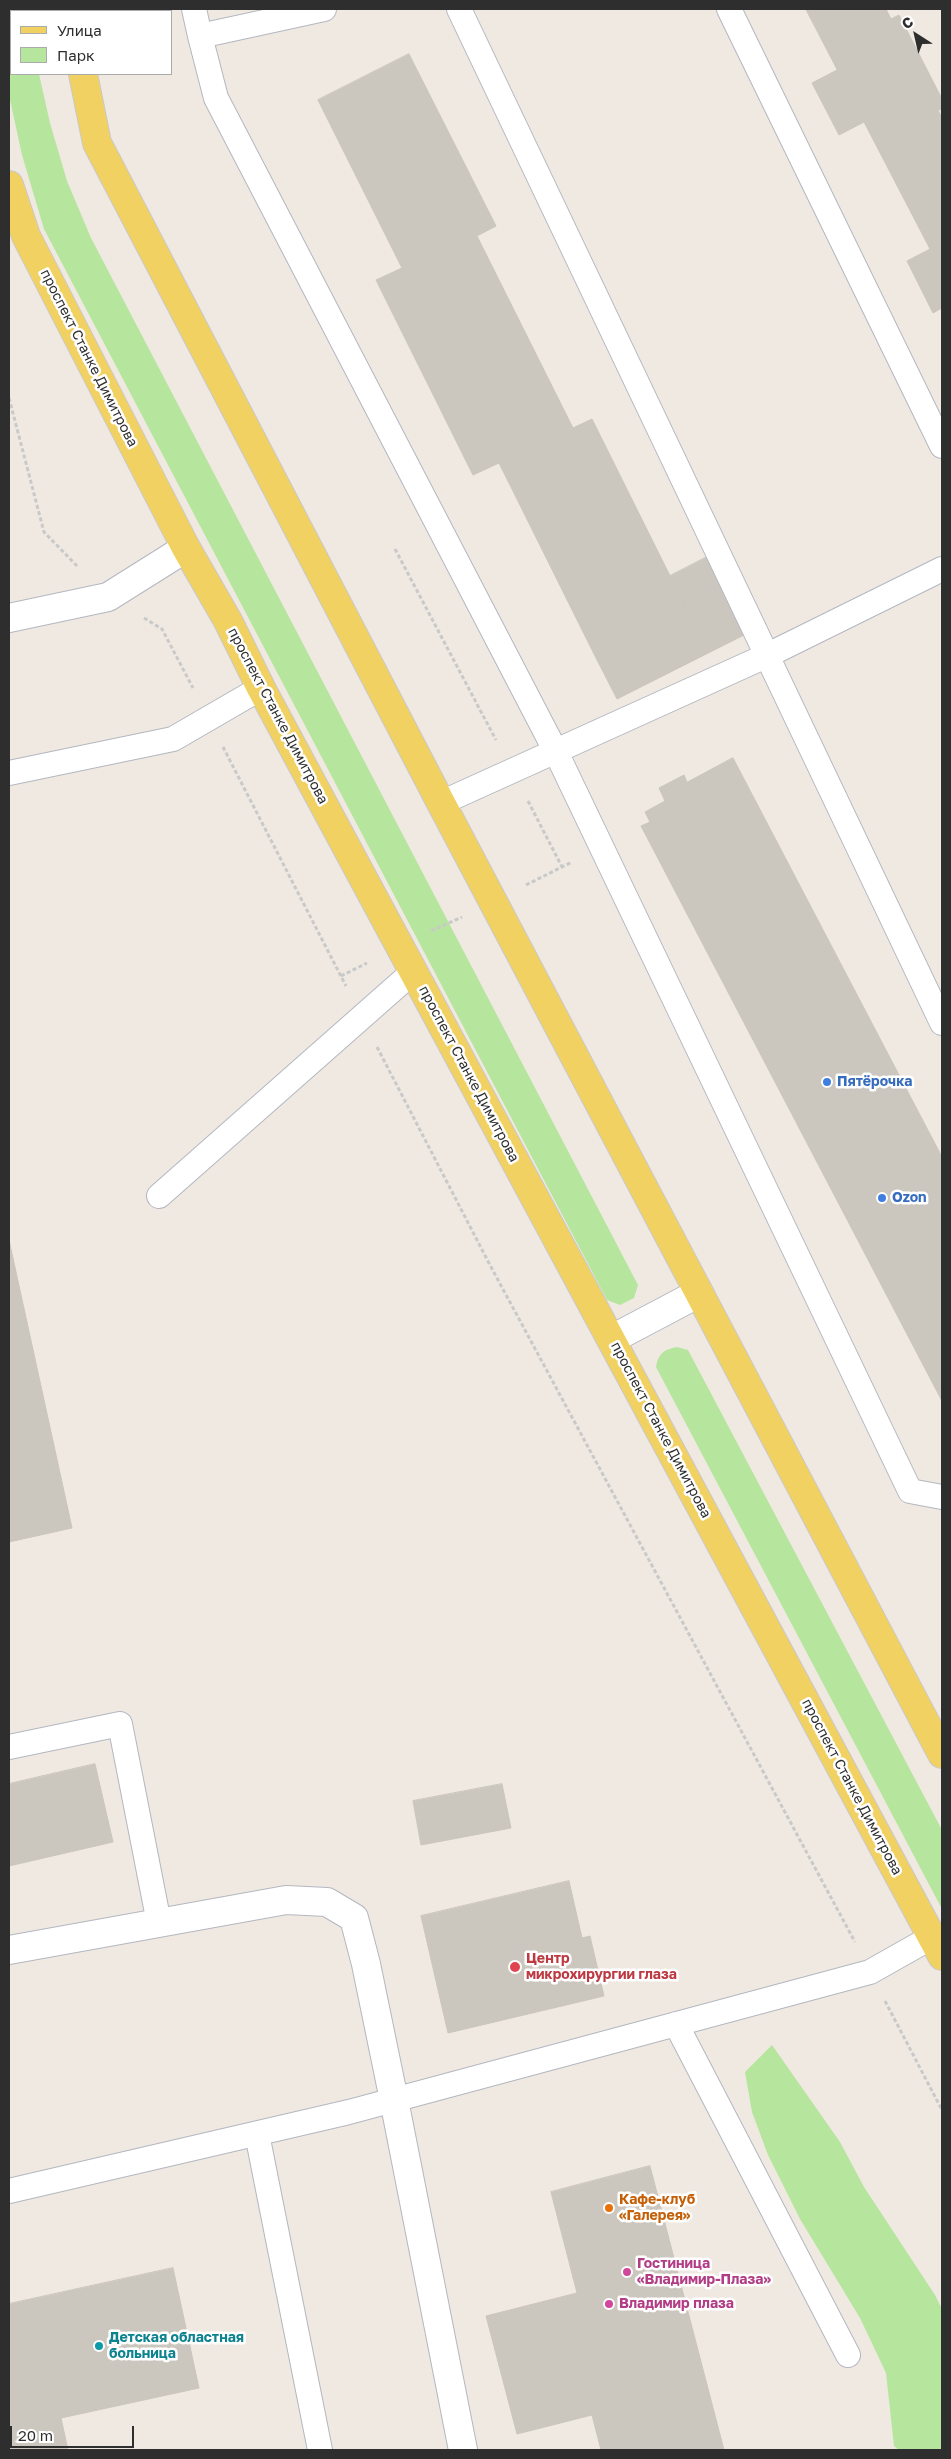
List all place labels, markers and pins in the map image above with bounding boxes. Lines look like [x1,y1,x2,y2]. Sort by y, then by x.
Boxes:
place label: Пятёрочка [837,1074,912,1090]
marker: Пятёрочка [821,1076,833,1088]
place label: Ozon [892,1190,927,1206]
marker: Ozon [876,1192,888,1204]
place label: Центр микрохирургии глаза [526,1951,677,1984]
marker: Центр микрохирургии глаза [508,1960,522,1974]
place label: Кафе-клуб «Галерея» [619,2192,695,2224]
marker: Кафе-клуб «Галерея» [603,2202,615,2214]
place label: Гостиница «Владимир-Плаза» [637,2256,771,2288]
marker: Гостиница «Владимир-Плаза» [621,2266,633,2278]
place label: Владимир плаза [619,2296,734,2312]
marker: Владимир плаза [603,2298,615,2310]
place label: Детская областная больница [109,2330,244,2362]
marker: Детская областная больница [93,2340,105,2352]

